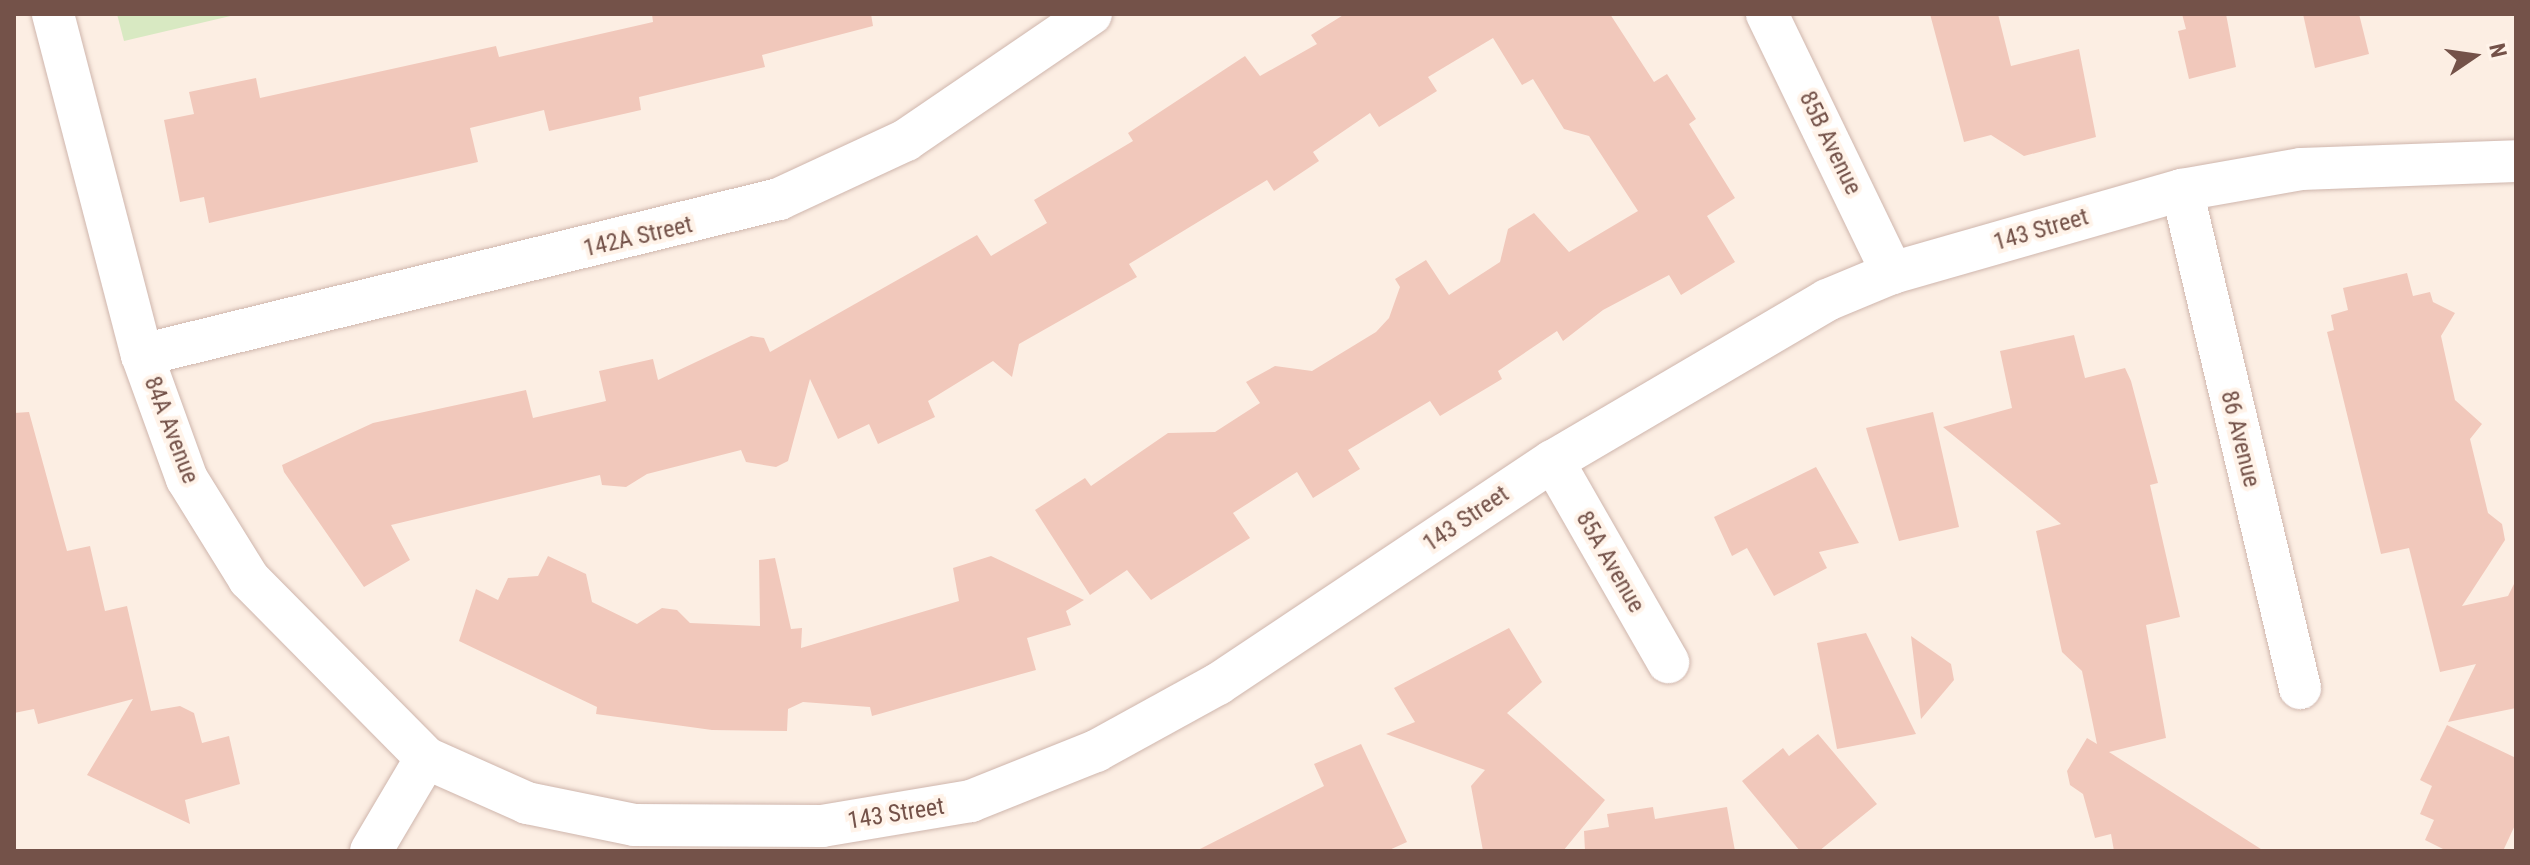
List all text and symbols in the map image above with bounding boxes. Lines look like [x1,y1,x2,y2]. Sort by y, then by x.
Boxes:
north arrow [2434,16,2514,96]
text: N [2484,41,2512,60]
street label: 85B Avenue [1793,87,1867,199]
street label: 143 Street [1990,203,2092,257]
street label: 142A Street [581,210,695,264]
street label: 84A Avenue [137,372,205,488]
street label: 86 Avenue [2214,388,2266,490]
street label: 143 Street [1418,480,1514,558]
street label: 85A Avenue [1569,506,1651,618]
street label: 143 Street [846,792,946,836]

